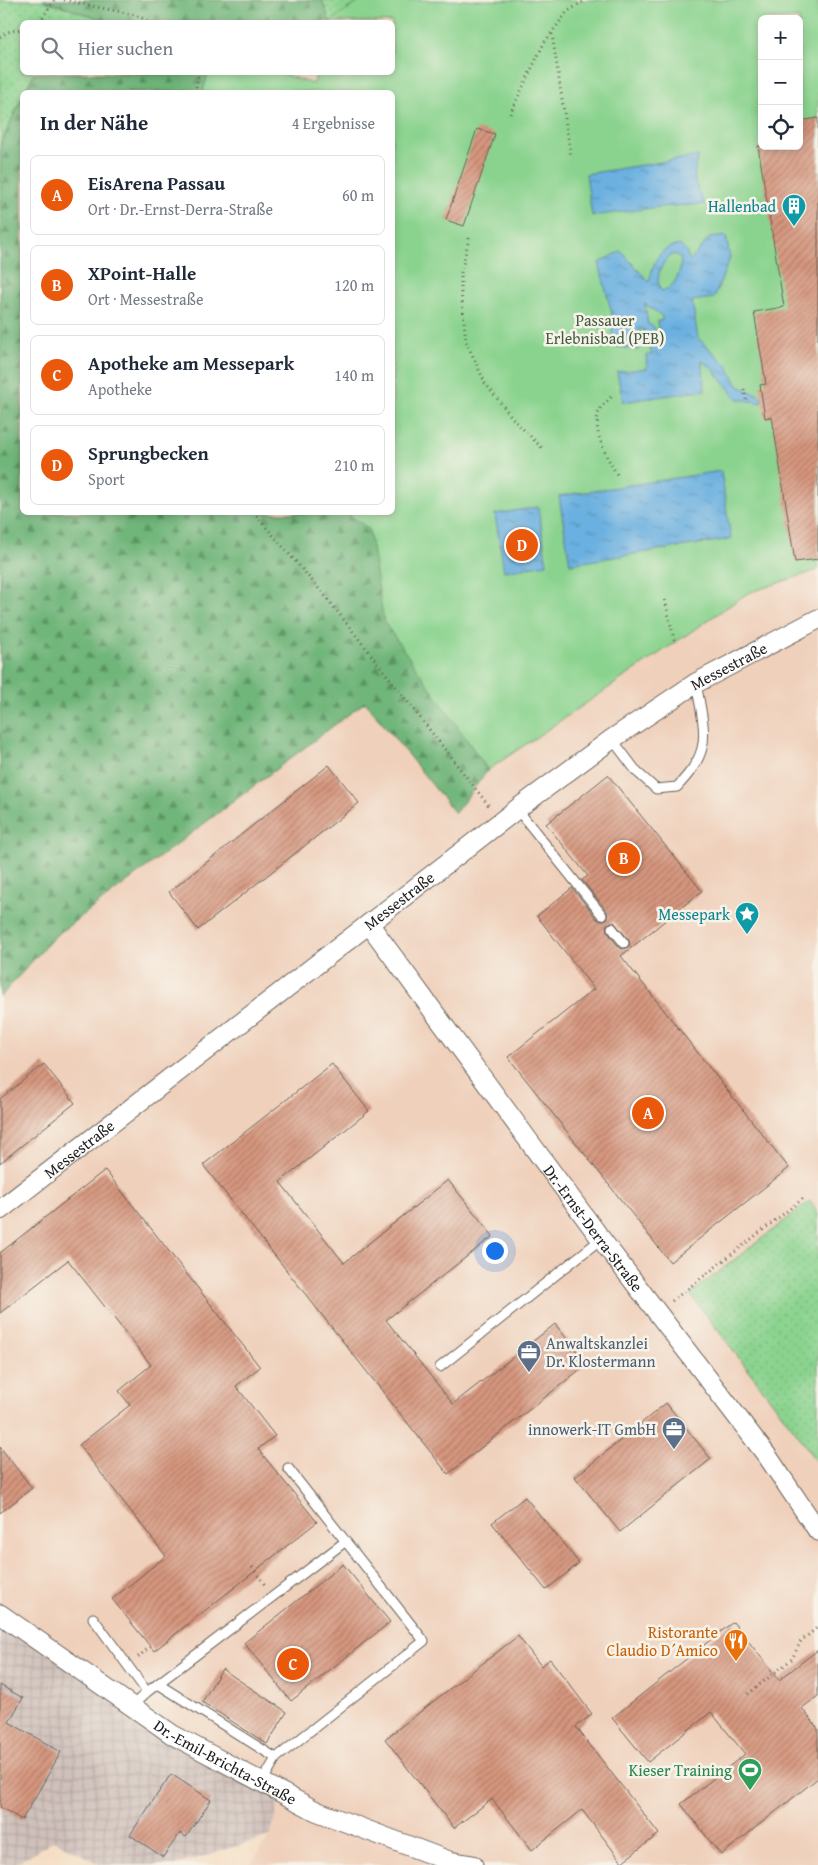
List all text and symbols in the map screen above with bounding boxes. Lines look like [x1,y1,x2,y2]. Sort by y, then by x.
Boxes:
map controls [758,15,803,150]
button: + [758,15,803,60]
search box [20,20,395,75]
icon: search [38,34,66,62]
text: Hier suchen [78,34,173,62]
button: − [758,60,803,105]
button: locate [758,105,803,150]
text: In der Nähe [40,107,148,138]
text: 4 Ergebnisse [292,111,375,135]
text: EisArena Passau [88,169,225,197]
text: A [52,183,62,207]
text: 60 m [342,183,374,207]
building icon: Hallenbad [781,193,807,227]
place label: Hallenbad [708,194,776,218]
text: Ort · Dr.-Ernst-Derra-Straße [88,197,273,221]
text: XPoint-Halle [88,259,196,287]
text: B [52,273,62,297]
text: 120 m [334,273,374,297]
text: Ort · Messestraße [88,287,203,311]
park label: Passauer Erlebnisbad (PEB) [546,308,664,350]
text: Apotheke am Messepark [88,349,294,377]
text: C [52,363,62,387]
text: 140 m [334,363,374,387]
text: Apotheke [88,377,152,401]
text: Sprungbecken [88,439,209,467]
text: D [52,453,62,477]
text: 210 m [334,453,374,477]
text: Sport [88,467,125,491]
pin: D [506,526,538,564]
street label: Messestraße [686,636,771,696]
pin: B [608,839,640,877]
street label: Messestraße [359,865,439,936]
place icon: Messepark [734,901,760,935]
place label: Messepark [658,902,731,926]
pin: A [632,1094,664,1132]
street label: Messestraße [39,1114,119,1184]
street label: Dr.-Ernst-Derra-Straße [538,1159,649,1297]
your location [482,1238,508,1264]
place label: Anwaltskanzlei Dr. Klostermann [546,1331,655,1373]
office icon: Anwaltskanzlei Dr. Klostermann [516,1339,542,1373]
office icon: innowerk-IT GmbH [661,1416,687,1450]
place label: innowerk-IT GmbH [528,1417,656,1441]
place label: Ristorante Claudio D´Amico [607,1620,718,1662]
restaurant icon: Ristorante Claudio D´Amico [723,1628,749,1662]
pin: C [277,1645,309,1683]
street label: Dr.-Emil-Brichta-Straße [149,1713,301,1811]
sports icon: Kieser Training [737,1757,763,1791]
place label: Kieser Training [629,1758,732,1782]

